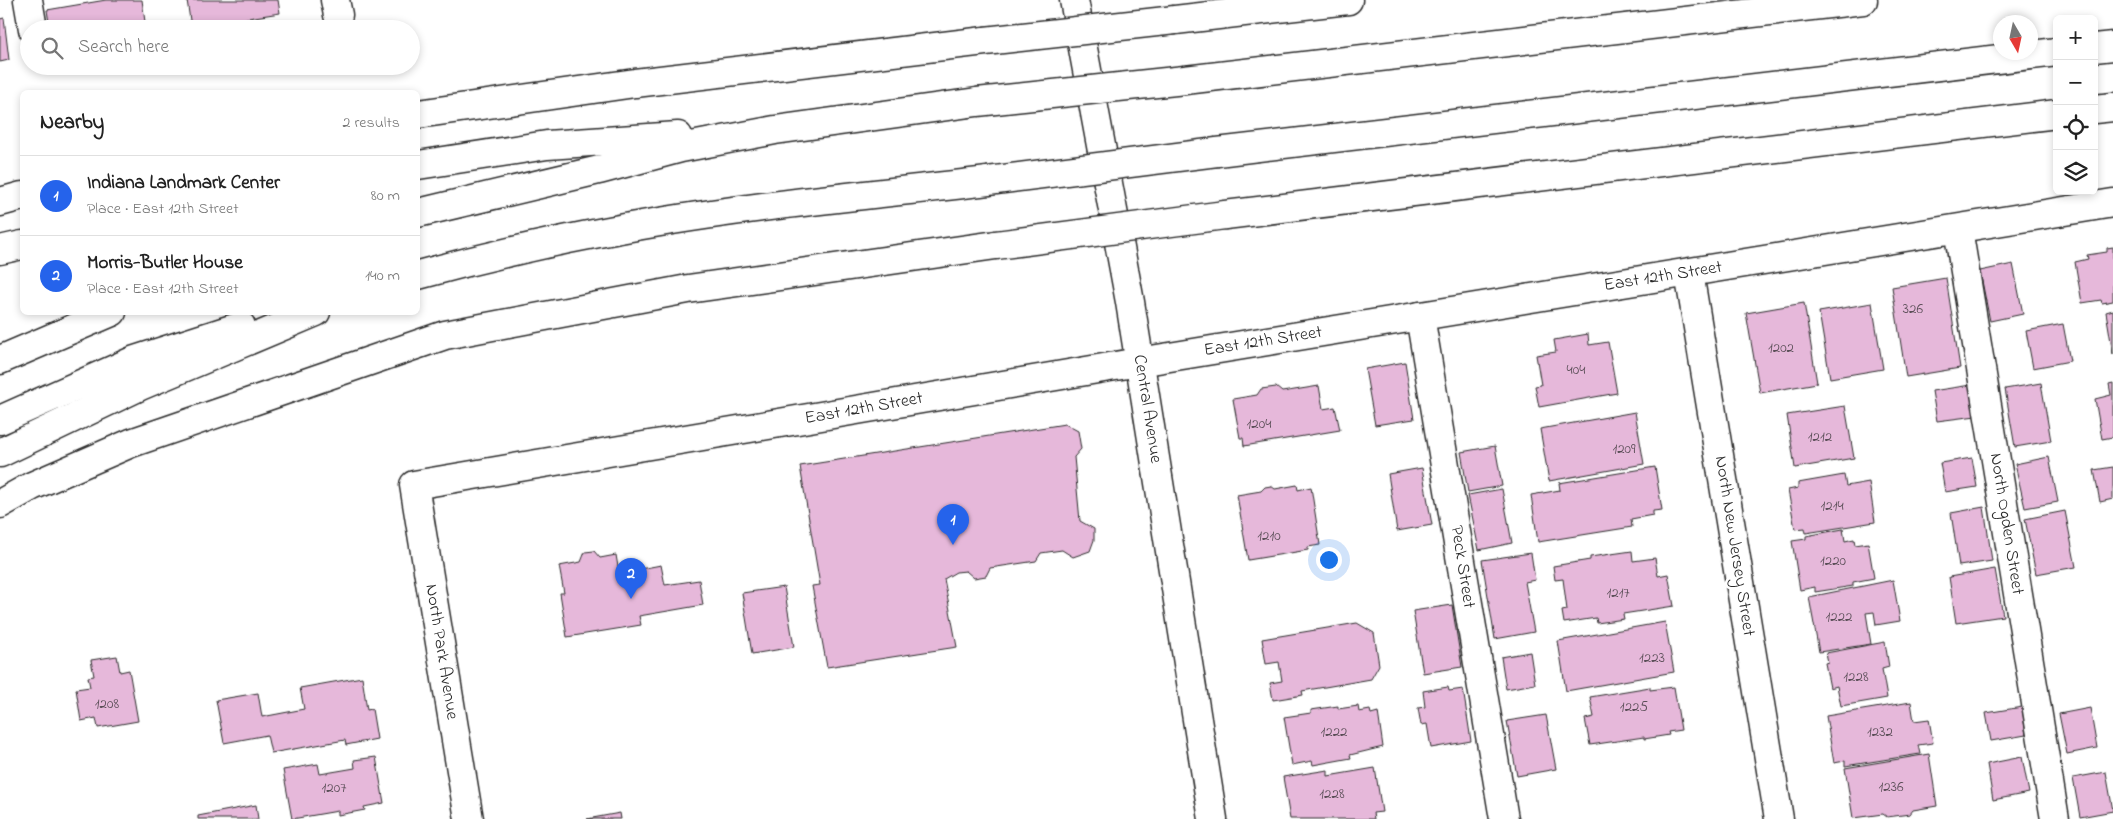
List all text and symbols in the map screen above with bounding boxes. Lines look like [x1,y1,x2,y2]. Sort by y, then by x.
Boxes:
north arrow [1993,15,2038,60]
map controls [2053,15,2098,195]
button: + [2053,15,2098,60]
search box [20,20,420,75]
icon: search [38,34,66,62]
text: Search here [78,34,169,61]
button: − [2053,60,2098,105]
button: locate [2053,105,2098,150]
text: Nearby [40,108,104,138]
text: 2 results [342,111,400,135]
button: layers [2053,150,2098,195]
text: Indiana Landmark Center [87,170,280,197]
text: 1 [53,184,59,208]
text: 80 m [371,184,400,208]
text: Place · East 12th Street [87,197,239,221]
text: Morris-Butler House [87,250,243,277]
street label: East 12th Street [1602,255,1724,299]
text: 2 [52,264,60,288]
text: 140 m [365,264,400,288]
text: Place · East 12th Street [87,277,239,301]
house number: 326 [1903,298,1924,320]
street label: East 12th Street [1202,320,1324,364]
house number: 1202 [1768,337,1795,359]
street label: Central Avenue [1126,353,1169,466]
house number: 404 [1567,359,1585,381]
street label: East 12th Street [803,386,925,432]
house number: 1204 [1247,413,1271,435]
house number: 1212 [1808,426,1833,448]
house number: 1209 [1612,438,1636,460]
street label: North Ogden Street [1981,451,2030,597]
street label: North New Jersey Street [1707,454,1761,638]
house number: 1214 [1820,495,1844,517]
pin: 1 [937,504,969,545]
street label: Peck Street [1443,524,1481,610]
house number: 1210 [1257,525,1281,547]
your location [1316,547,1342,573]
house number: 1220 [1820,550,1847,572]
pin: 2 [615,558,647,599]
street label: North Park Avenue [417,582,465,723]
house number: 1217 [1606,582,1630,604]
house number: 1222 [1825,606,1853,628]
house number: 1223 [1639,647,1665,669]
house number: 1228 [1843,666,1869,688]
house number: 1208 [95,693,120,715]
house number: 1225 [1620,696,1649,718]
house number: 1222 [1320,721,1348,743]
house number: 1232 [1867,721,1893,743]
house number: 1236 [1878,776,1904,798]
house number: 1207 [322,777,346,799]
house number: 1228 [1319,783,1345,805]

